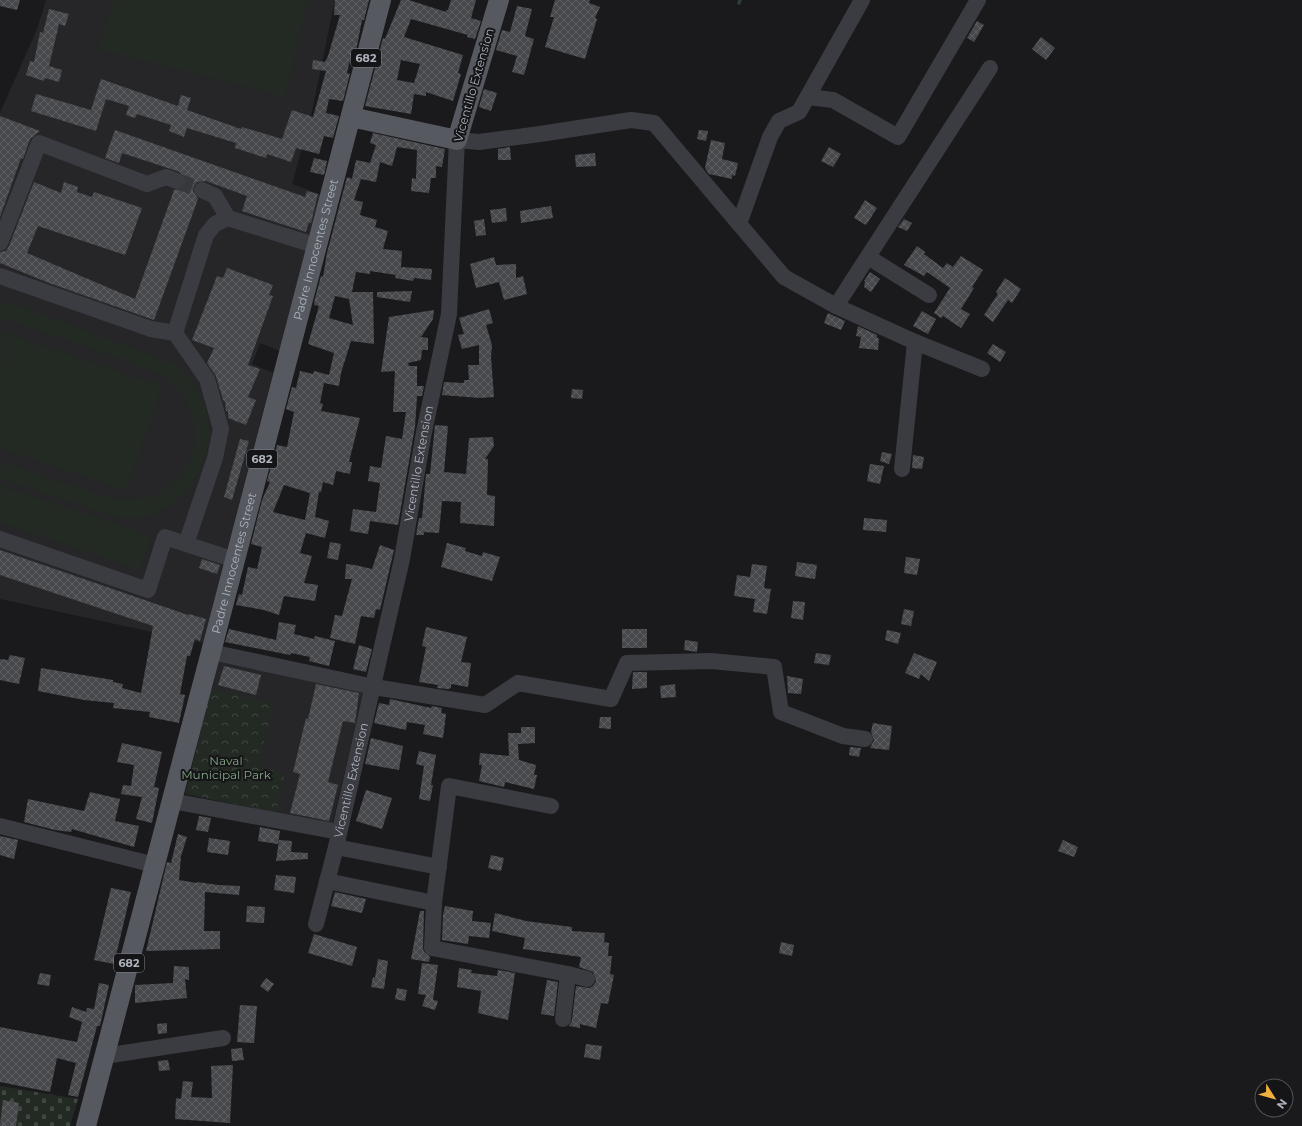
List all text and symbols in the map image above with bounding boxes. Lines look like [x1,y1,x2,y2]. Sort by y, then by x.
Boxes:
street label: Vicentillo Extension [450,26,497,143]
road number: 682 [351,49,381,67]
street label: Padre Innocentes Street [290,177,341,322]
street label: Vicentillo Extension [401,404,436,523]
road number: 682 [247,450,277,468]
street label: Padre Innocentes Street [208,491,259,635]
street label: Vicentillo Extension [330,721,371,839]
park label: Naval Municipal Park [181,753,272,782]
road number: 682 [114,954,144,972]
north arrow [1254,1078,1294,1118]
text: N [1274,1096,1290,1112]

